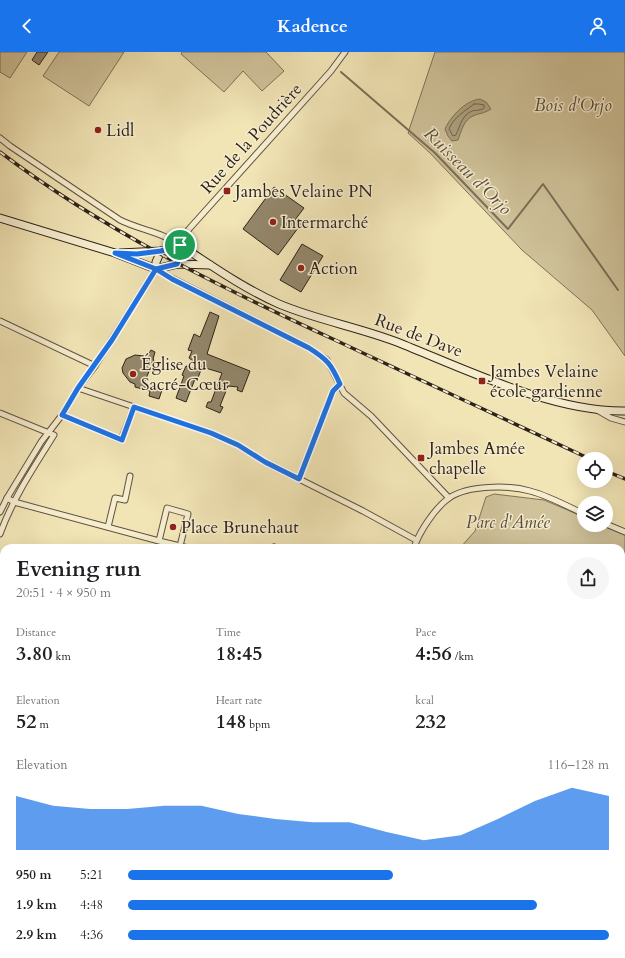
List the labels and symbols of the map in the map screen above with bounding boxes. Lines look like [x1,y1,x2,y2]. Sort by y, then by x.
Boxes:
street label: Rue de la Poudrière [196,78,307,199]
park label: Bois d'Orjo [534,94,612,117]
place label: Lidl [106,119,135,142]
water label: Ruisseau d'Orjo [418,122,517,221]
marker: Lidl [93,125,103,135]
place label: Jambes Velaine PN [232,180,373,203]
marker: Jambes Velaine PN [222,186,232,196]
place label: Intermarché [281,211,368,234]
marker: Intermarché [268,217,278,227]
pin [163,228,197,262]
place label: Action [309,257,358,280]
marker: Action [296,263,306,273]
street label: Rue de Dave [372,308,466,363]
place label: Église du Sacré-Cœur [141,353,229,396]
place label: Jambes Velaine école gardienne [487,360,603,403]
marker: Église du Sacré-Cœur [128,369,138,379]
marker: Jambes Velaine école gardienne [477,376,487,386]
place label: Jambes Amée chapelle [426,437,525,480]
marker: Jambes Amée chapelle [416,453,426,463]
park label: Parc d'Amée [466,511,550,534]
place label: Place Brunehaut [181,516,299,539]
marker: Place Brunehaut [168,522,178,532]

